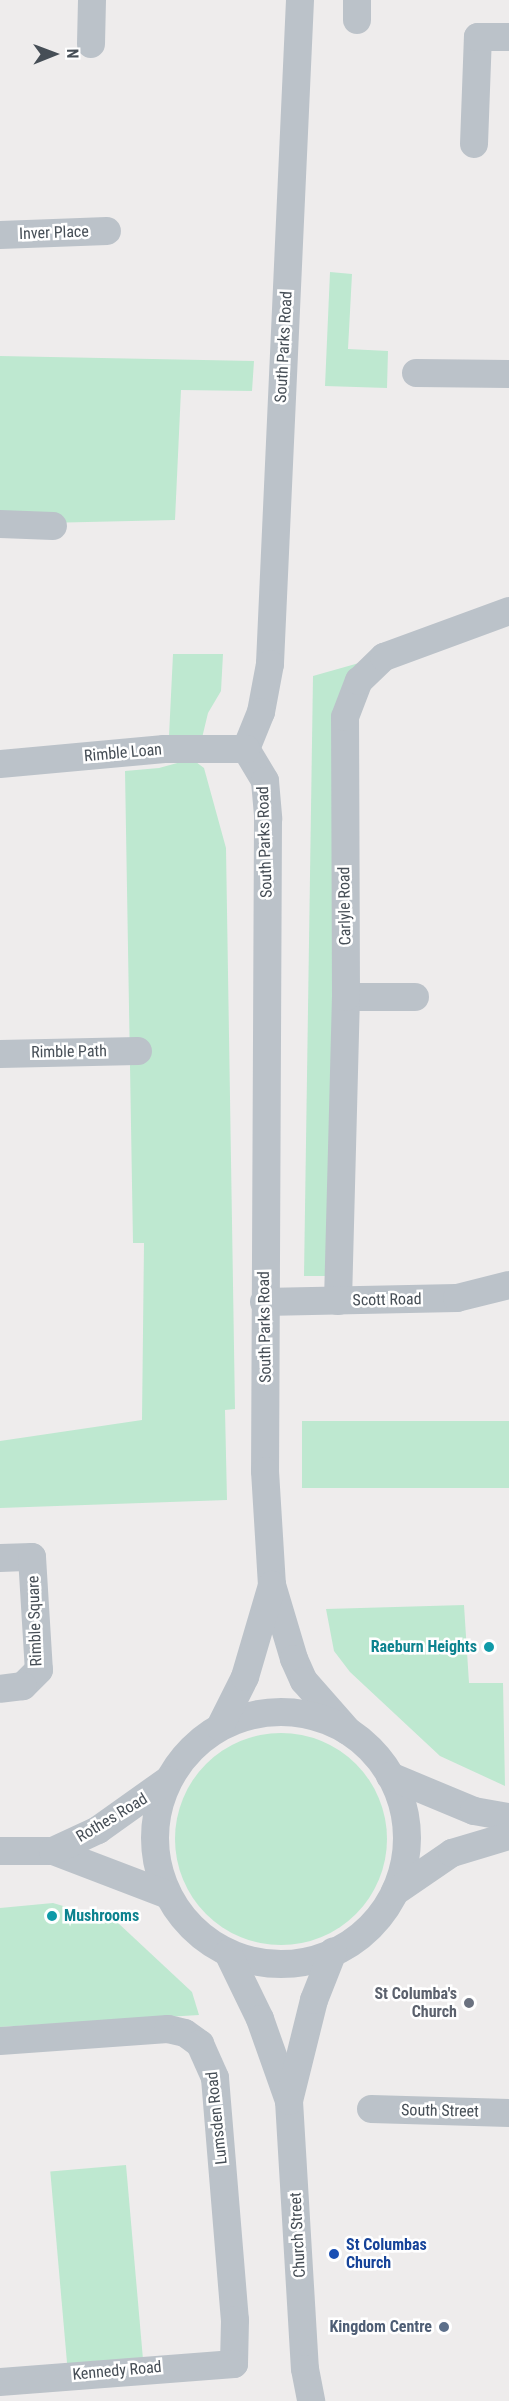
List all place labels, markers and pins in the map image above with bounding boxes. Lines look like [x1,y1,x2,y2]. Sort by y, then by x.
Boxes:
place label: Raeburn Heights [371,1637,477,1657]
marker: Raeburn Heights [482,1640,496,1654]
place label: Mushrooms [64,1906,139,1926]
marker: Mushrooms [45,1909,59,1923]
place label: St Columba's Church [374,1984,457,2022]
marker: St Columba's Church [462,1996,476,2010]
place label: St Columbas Church [346,2235,427,2273]
marker: St Columbas Church [327,2247,341,2261]
place label: Kingdom Centre [329,2317,432,2337]
marker: Kingdom Centre [437,2320,451,2334]

